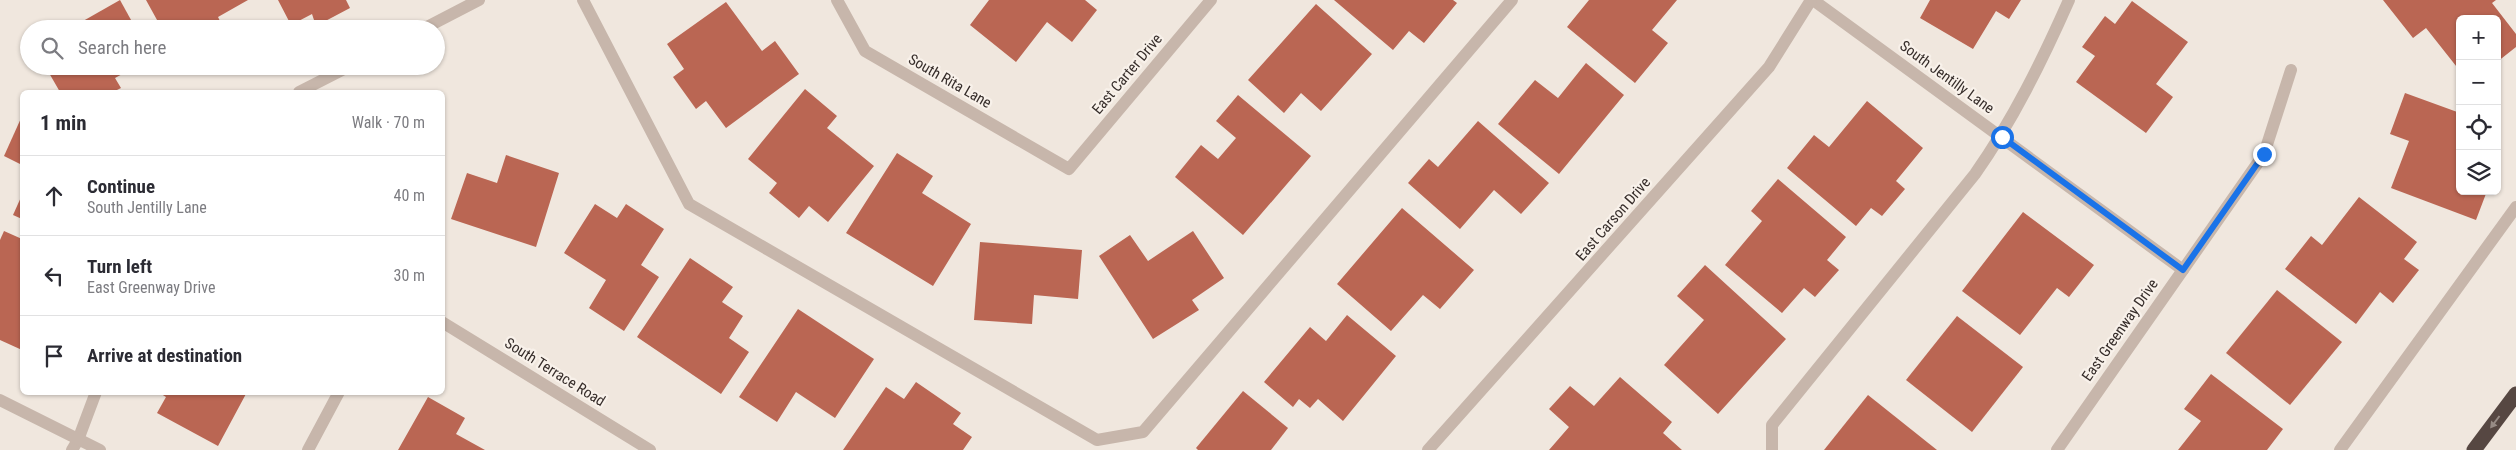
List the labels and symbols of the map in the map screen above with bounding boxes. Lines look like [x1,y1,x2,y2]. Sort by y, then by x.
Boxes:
street label: East Carter Drive [1088,30,1166,118]
street label: South Jentilly Lane [1896,37,1998,117]
street label: South Rita Lane [905,50,995,112]
route start [1991,126,2014,149]
route end [2253,143,2276,166]
street label: East Carson Drive [1572,174,1654,264]
street label: East Greenway Drive [2078,276,2162,384]
street label: South Terrace Road [501,334,609,410]
one-way arrow [2490,415,2500,429]

